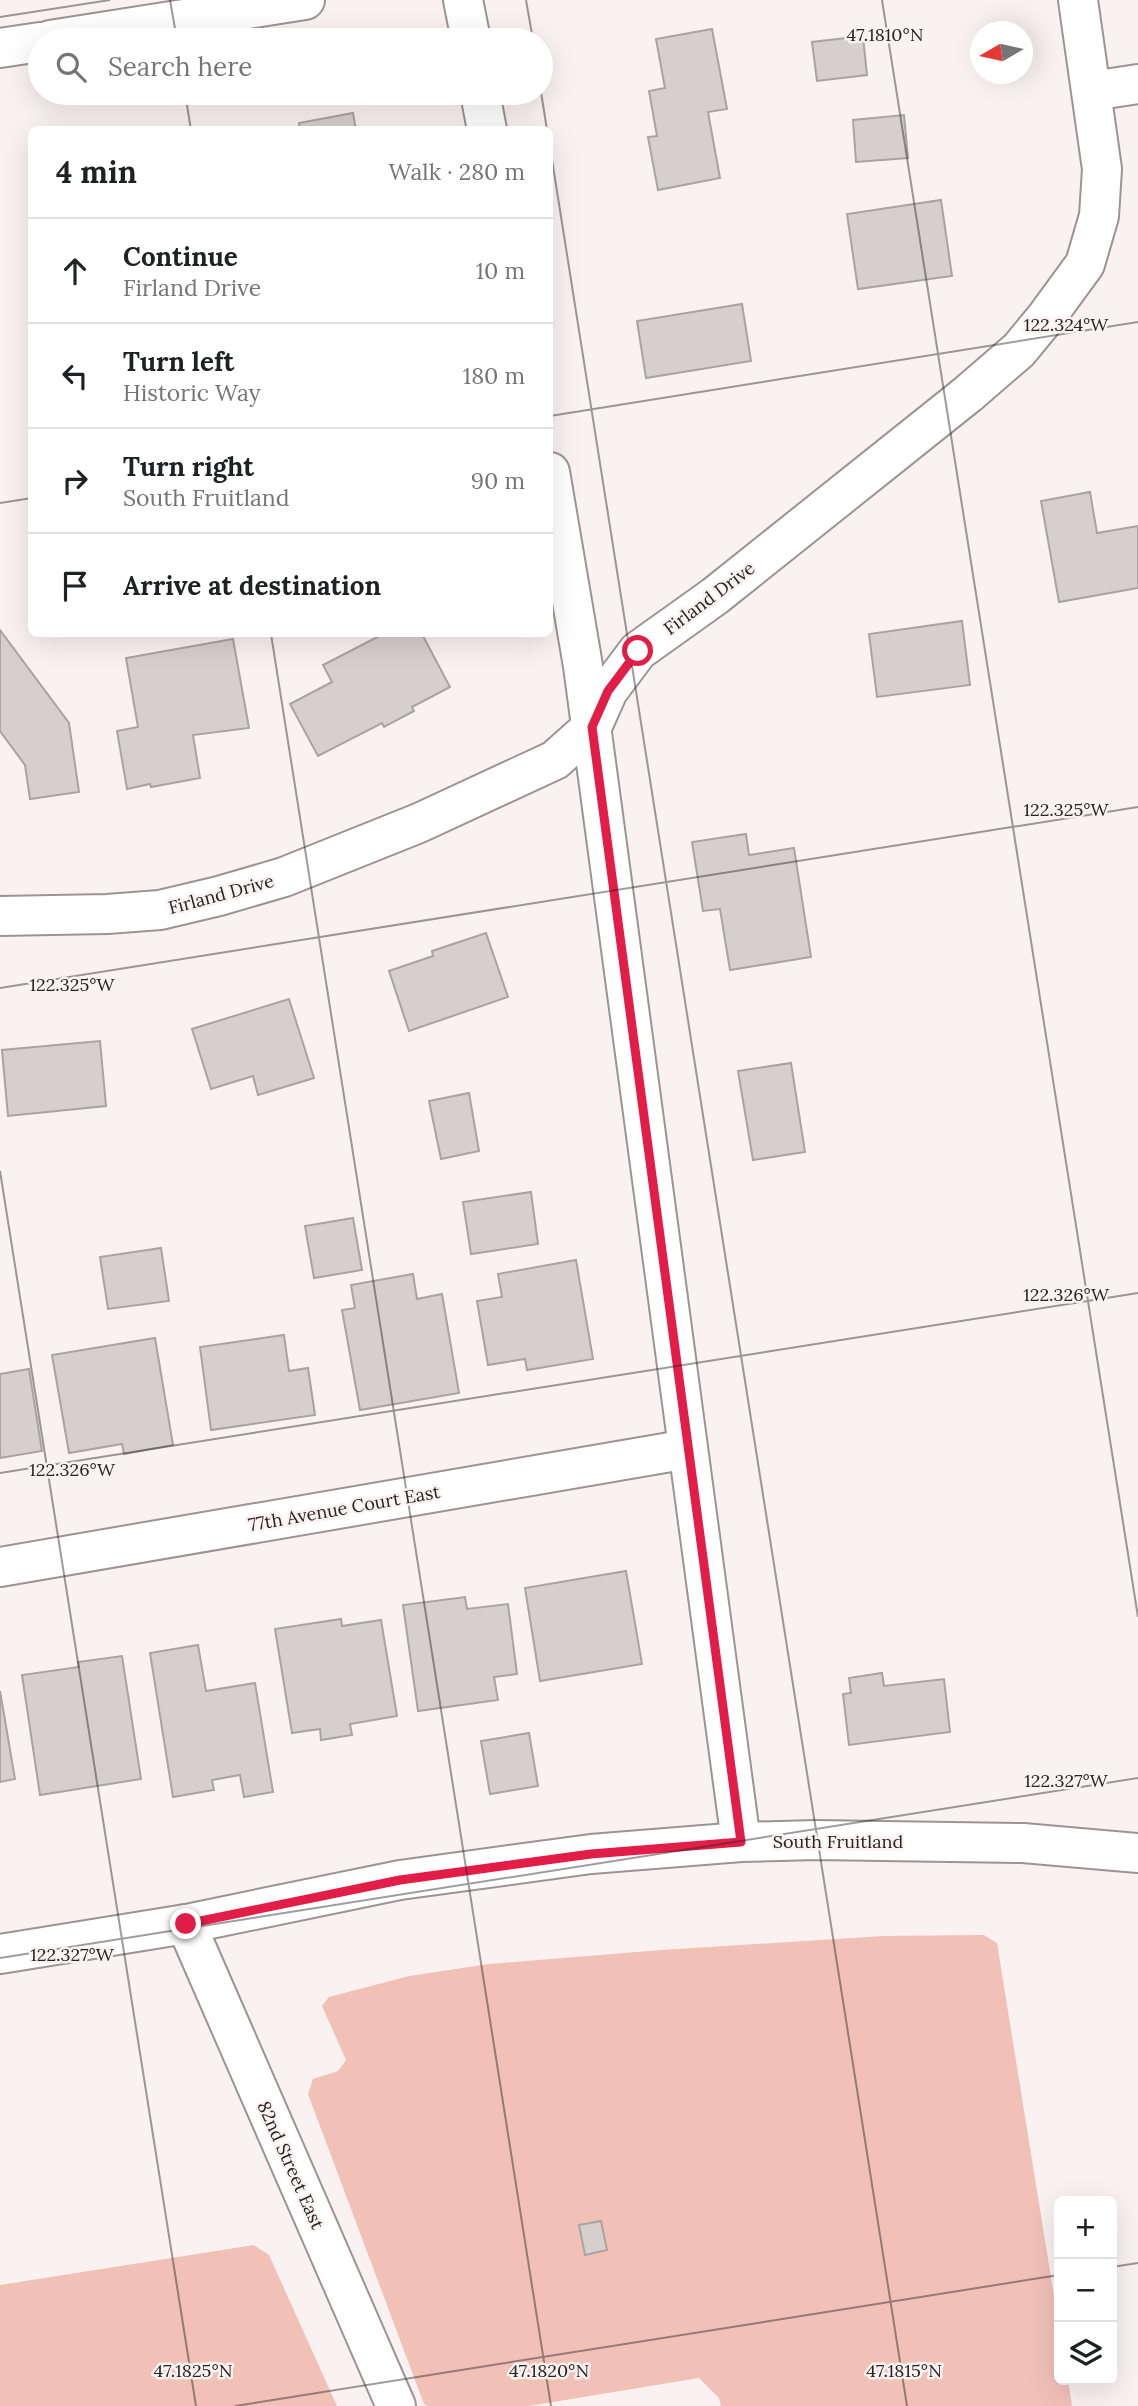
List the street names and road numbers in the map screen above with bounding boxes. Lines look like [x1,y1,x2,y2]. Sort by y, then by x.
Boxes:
street label: Firland Drive [659,556,759,640]
street label: Firland Drive [166,869,276,919]
street label: 77th Avenue Court East [246,1480,442,1536]
street label: South Fruitland [773,1830,903,1853]
street label: 82nd Street East [252,2097,330,2233]

